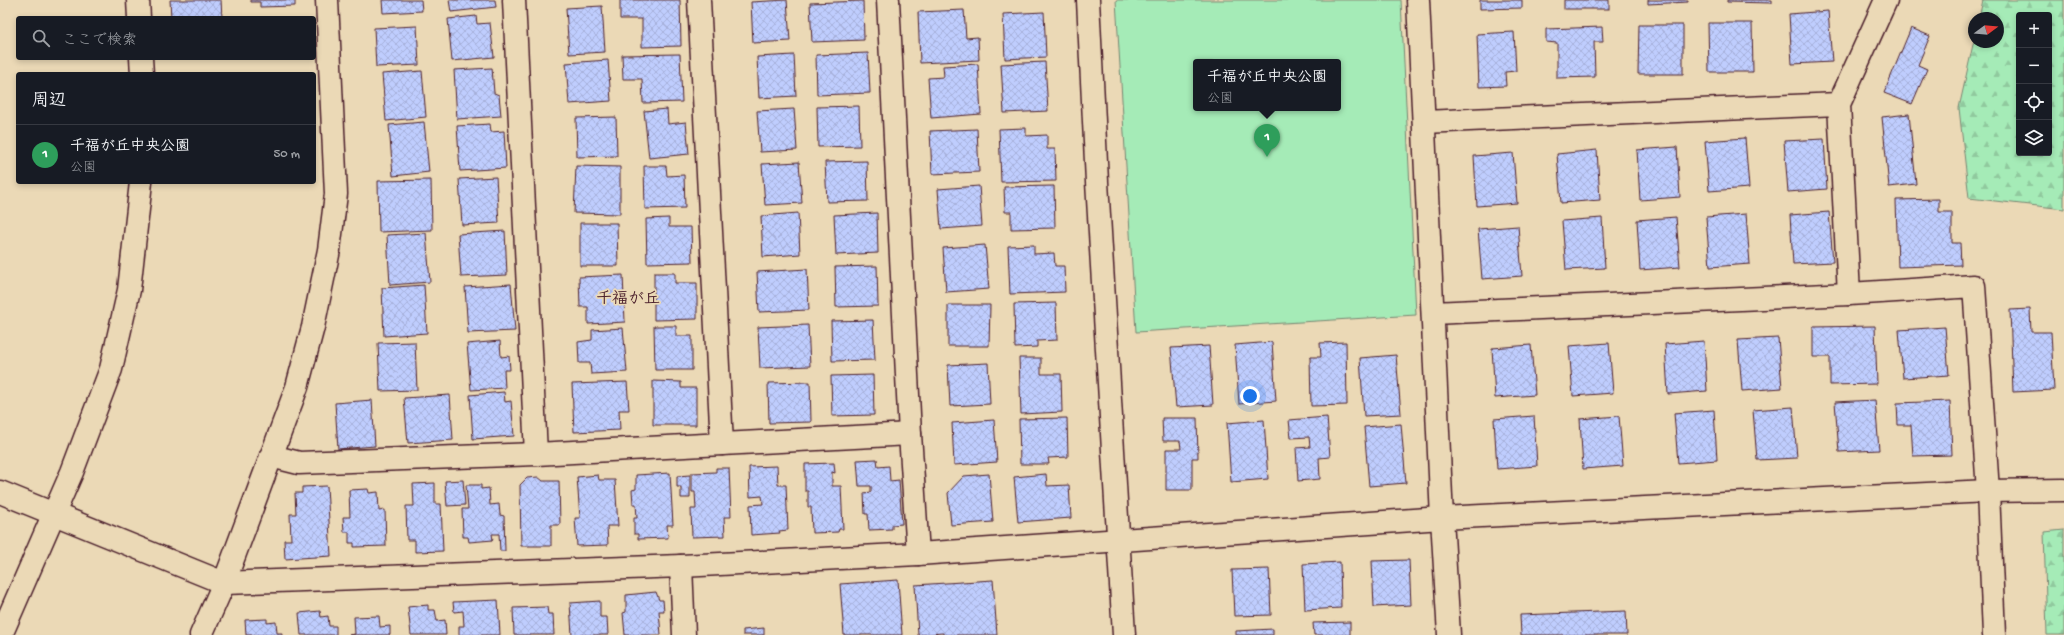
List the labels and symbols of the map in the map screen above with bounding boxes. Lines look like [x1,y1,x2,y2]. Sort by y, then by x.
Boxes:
north arrow [1968,12,2004,48]
pin: 1 [1254,124,1280,157]
district label: 千福が丘 [596,290,660,310]
your location [1240,386,1260,406]

